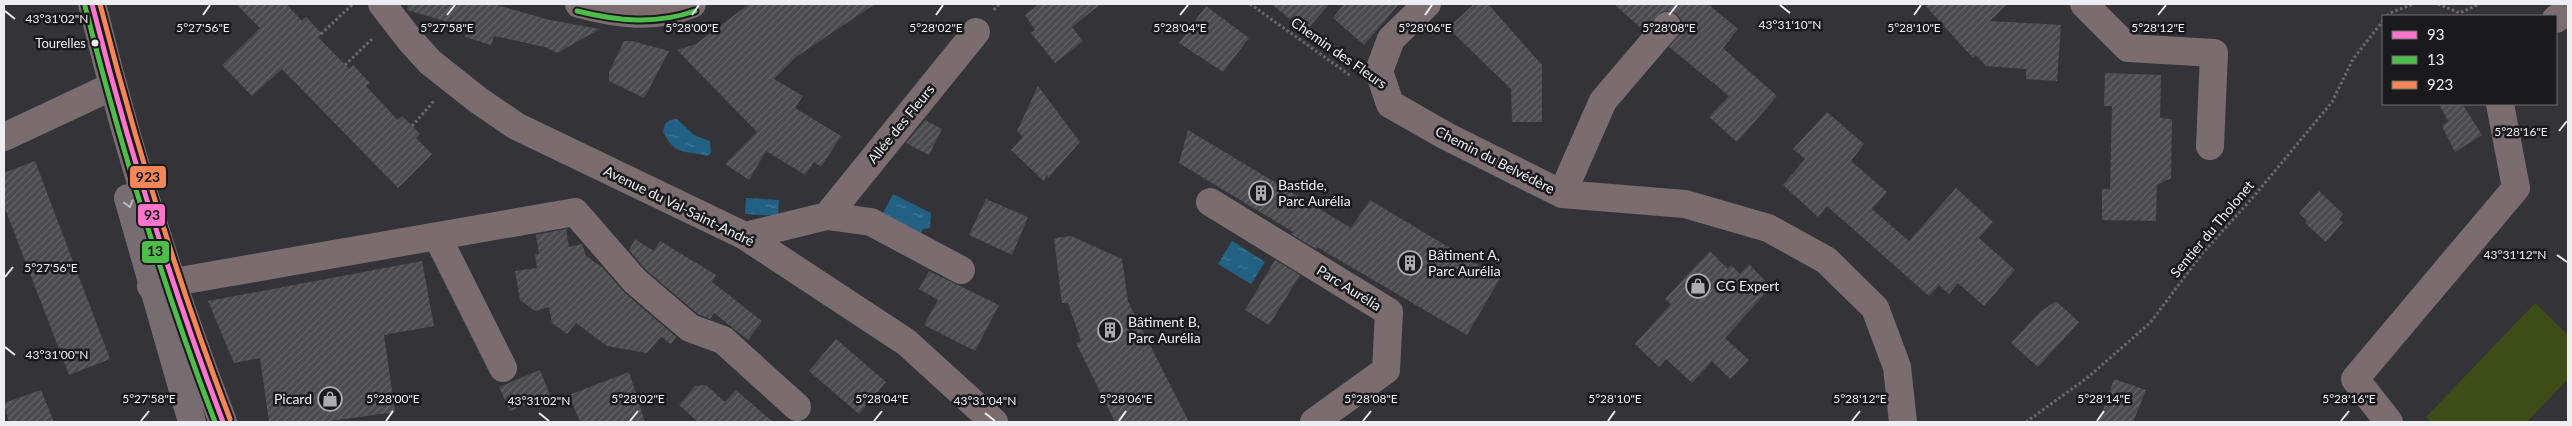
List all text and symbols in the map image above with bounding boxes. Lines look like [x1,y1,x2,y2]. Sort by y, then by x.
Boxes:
text: 43°31'02"N [26,11,88,26]
street label: Chemin des Fleurs [1288,13,1390,92]
legend [2382,15,2557,105]
text: 43°31'10"N [1759,17,1821,32]
text: 5°27'56"E [176,20,230,35]
text: 5°27'58"E [420,20,474,35]
text: 5°28'00"E [665,20,719,35]
text: 5°28'02"E [909,20,963,35]
text: 5°28'04"E [1153,20,1207,35]
text: 5°28'06"E [1398,20,1452,35]
text: 5°28'08"E [1642,20,1696,35]
text: 5°28'10"E [1887,20,1941,35]
text: 5°28'12"E [2131,20,2185,35]
text: 93 [2427,25,2444,43]
place label: Tourelles [35,35,86,51]
marker: Tourelles [90,38,100,48]
text: 13 [2427,50,2444,68]
text: 923 [2427,75,2453,93]
street label: Allée des Fleurs [864,81,938,167]
street label: Chemin du Belvédère [1433,122,1558,197]
text: 5°28'16"E [2494,124,2548,139]
street label: Avenue du Val-Saint-André [601,162,757,249]
line badge: 923 [129,165,167,189]
text: 923 [136,168,160,185]
place label: Bastide, Parc Aurélia [1278,176,1351,209]
street label: Sentier du Tholonet [2166,177,2257,281]
building icon: Bastide, Parc Aurélia [1248,180,1274,206]
one-way arrow [123,199,134,208]
line badge: 93 [137,203,166,227]
text: 93 [144,206,160,223]
line badge: 13 [141,240,170,264]
text: 13 [147,242,163,259]
place label: Bâtiment A, Parc Aurélia [1428,246,1501,279]
text: 43°31'12"N [2484,247,2546,262]
building icon: Bâtiment A, Parc Aurélia [1397,250,1423,276]
text: 5°27'56"E [24,260,78,275]
street label: Parc Aurélia [1314,261,1385,314]
shop icon: CG Expert [1685,273,1711,299]
place label: CG Expert [1716,277,1779,294]
place label: Bâtiment B, Parc Aurélia [1128,313,1201,346]
building icon: Bâtiment B, Parc Aurélia [1097,317,1123,343]
text: 43°31'00"N [26,347,88,362]
shop icon: Picard [317,386,343,412]
place label: Picard [274,390,312,407]
text: 5°27'58"E [122,391,176,406]
text: 5°28'00"E [366,391,420,406]
text: 5°28'02"E [611,391,665,406]
text: 5°28'04"E [855,391,909,406]
text: 5°28'06"E [1099,391,1153,406]
text: 5°28'08"E [1344,391,1398,406]
text: 5°28'10"E [1588,391,1642,406]
text: 5°28'12"E [1833,391,1887,406]
text: 5°28'14"E [2077,391,2131,406]
text: 5°28'16"E [2322,391,2376,406]
text: 43°31'02"N [508,393,570,408]
text: 43°31'04"N [954,393,1016,408]

